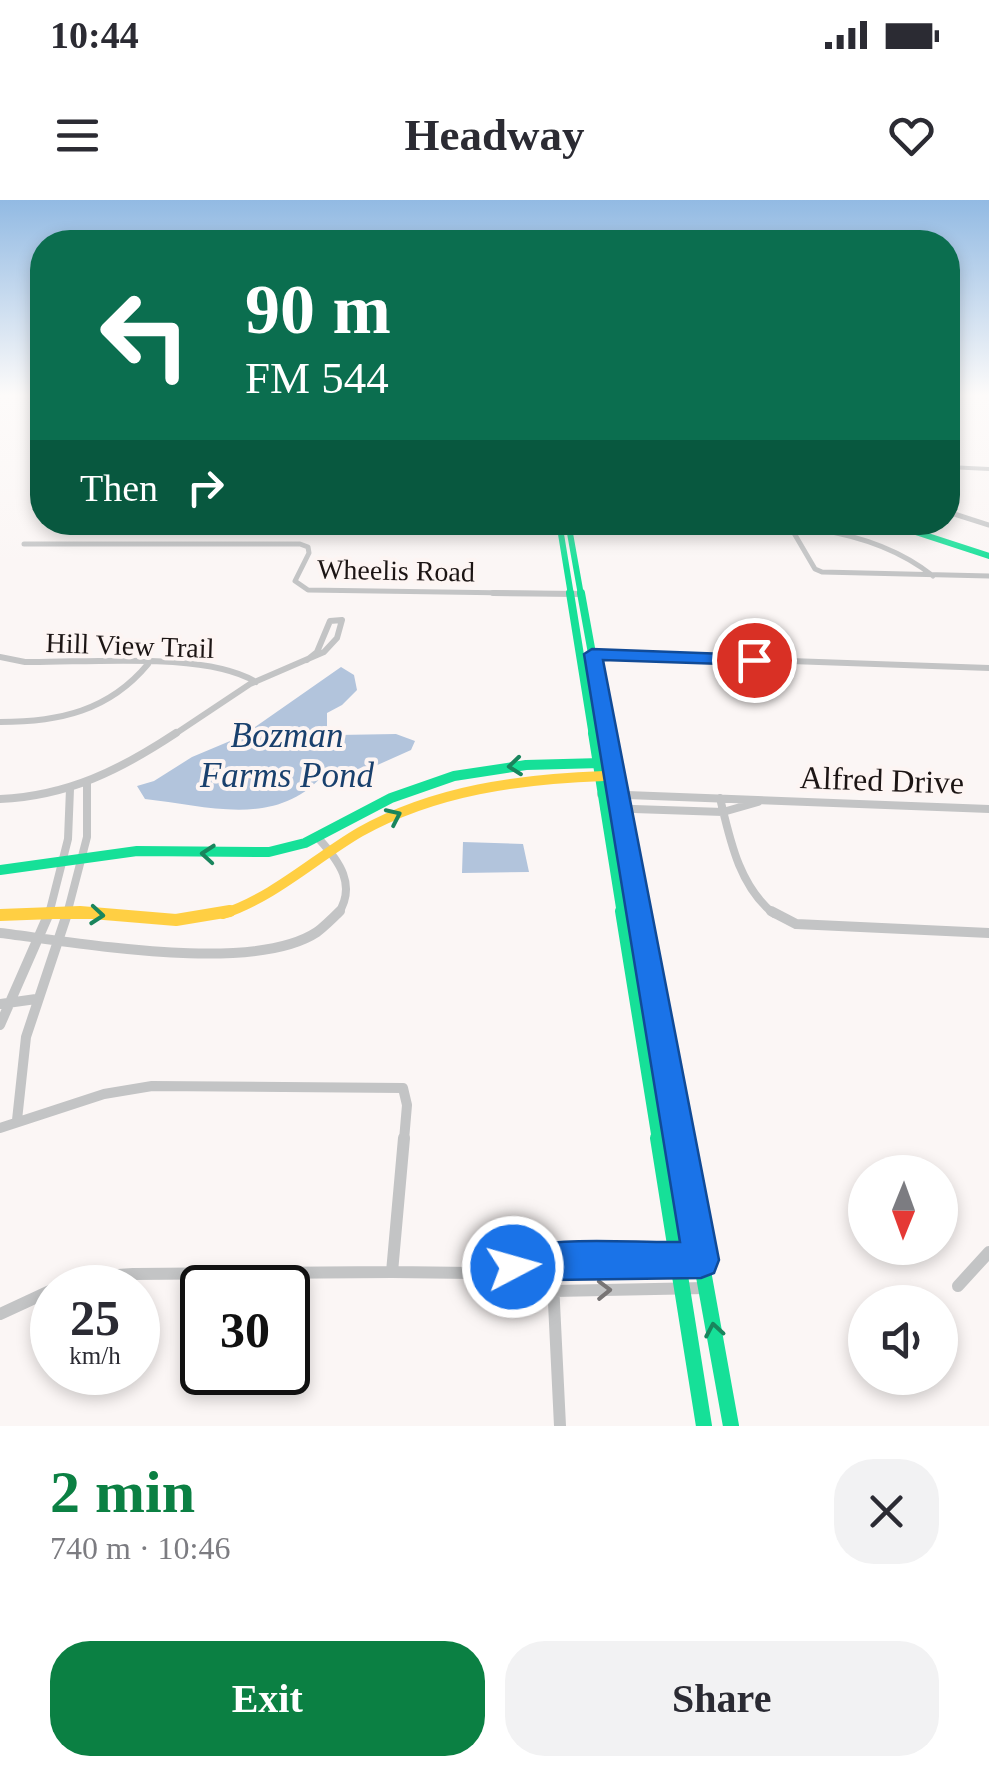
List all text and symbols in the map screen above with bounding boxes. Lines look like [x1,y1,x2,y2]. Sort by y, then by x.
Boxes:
text: 10:44 [50,14,139,56]
icon: menu [50,108,105,163]
icon: heart [884,108,939,163]
text: Headway [405,110,585,160]
icon: left [80,270,210,400]
text: 90 m [245,271,391,348]
text: FM 544 [245,353,389,403]
icon: right [178,460,233,515]
text: Then [80,467,158,509]
street label: Wheelis Road [317,554,475,587]
pin [712,618,797,703]
street label: Hill View Trail [45,627,215,664]
icon: arrive [727,633,782,688]
water label: Bozman Farms Pond [199,716,375,795]
one-way arrow [507,754,523,776]
street label: Alfred Drive [799,759,965,801]
one-way arrow [383,808,401,828]
one-way arrow [200,844,216,866]
one-way arrow [90,903,106,925]
north arrow [848,1155,958,1265]
map controls [848,1155,958,1395]
position arrow [461,1215,565,1319]
speed limit sign: 30 [180,1265,310,1395]
one-way arrow [596,1279,612,1301]
button: sound [848,1285,958,1395]
text: 25 [70,1290,120,1346]
one-way arrow [704,1322,725,1338]
text: km/h [69,1342,121,1369]
text: 2 min [50,1459,195,1525]
button: close [834,1459,939,1564]
text: 740 m · 10:46 [50,1530,230,1566]
button: Exit [50,1641,485,1756]
button: Share [505,1641,939,1756]

